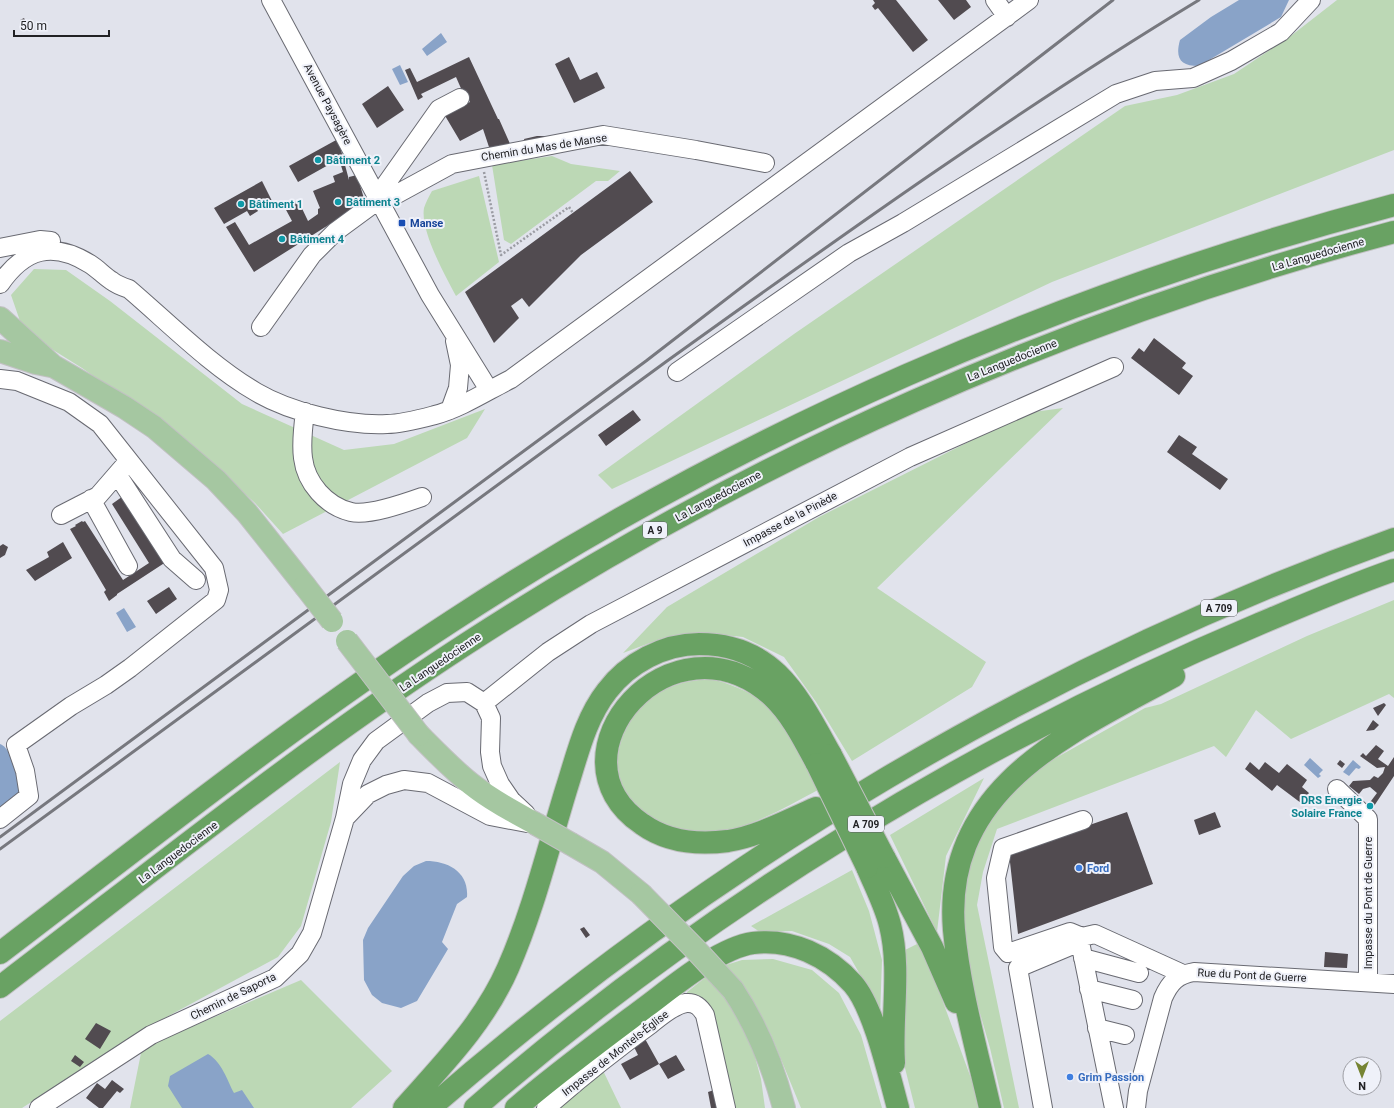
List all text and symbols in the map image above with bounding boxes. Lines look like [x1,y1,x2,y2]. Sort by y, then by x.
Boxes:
scale bar [14,12,109,38]
text: 50 m [20,19,47,33]
street label: Avenue Paysagère [301,62,354,147]
street label: Chemin du Mas de Manse [480,131,608,164]
place label: Bâtiment 2 [326,154,380,167]
marker: Bâtiment 2 [313,155,323,165]
place label: Bâtiment 3 [346,196,400,209]
marker: Bâtiment 3 [333,197,343,207]
place label: Bâtiment 1 [249,198,303,211]
marker: Bâtiment 1 [236,199,246,209]
place label: Manse [410,217,443,230]
marker: Manse [397,218,407,228]
place label: Bâtiment 4 [290,233,345,246]
marker: Bâtiment 4 [277,234,287,244]
street label: La Languedocienne [1270,235,1366,274]
street label: La Languedocienne [966,337,1059,384]
street label: La Languedocienne [673,468,764,525]
street label: Impasse de la Pinède [741,489,840,550]
road number: A 9 [643,522,667,538]
road number: A 709 [1201,600,1237,616]
street label: La Languedocienne [397,630,484,694]
place label: DRS Energie Solaire France [1291,794,1362,820]
marker: DRS Energie Solaire France [1365,801,1375,811]
road number: A 709 [848,816,884,832]
street label: La Languedocienne [136,818,220,886]
street label: Impasse du Pont de Guerre [1362,837,1375,969]
place label: Ford [1087,862,1109,875]
marker: Ford [1074,863,1084,873]
street label: Rue du Pont de Guerre [1197,966,1307,985]
street label: Chemin de Saporta [188,970,278,1023]
street label: Impasse de Montels-Église [560,1008,671,1099]
north arrow [1342,1056,1382,1096]
place label: Grim Passion [1078,1071,1144,1084]
marker: Grim Passion [1065,1072,1075,1082]
text: N [1358,1079,1366,1092]

